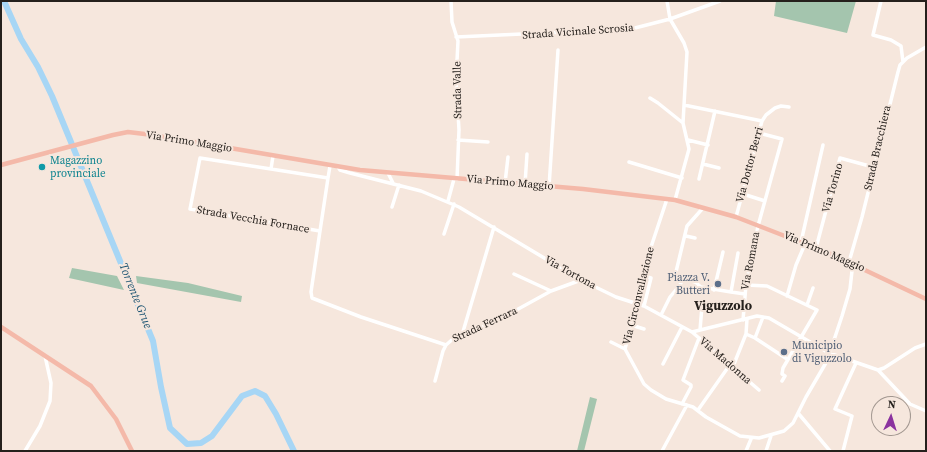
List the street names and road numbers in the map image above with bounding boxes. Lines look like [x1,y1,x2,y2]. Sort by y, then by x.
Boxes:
street label: Strada Vicinale Scrosia [522,22,634,42]
street label: Strada Valle [451,61,465,119]
street label: Strada Bracchiera [862,104,894,192]
street label: Via Dottor Berri [734,126,766,204]
street label: Via Primo Maggio [145,129,233,155]
street label: Via Torino [820,162,846,214]
street label: Via Primo Maggio [466,173,554,193]
street label: Strada Vecchia Fornace [196,204,310,236]
street label: Via Primo Maggio [781,229,867,275]
street label: Via Romana [739,231,763,291]
street label: Via Circonvallazione [620,246,658,346]
street label: Via Tortona [542,253,598,293]
street label: Strada Ferrara [451,304,519,346]
street label: Via Madonna [696,335,754,387]

